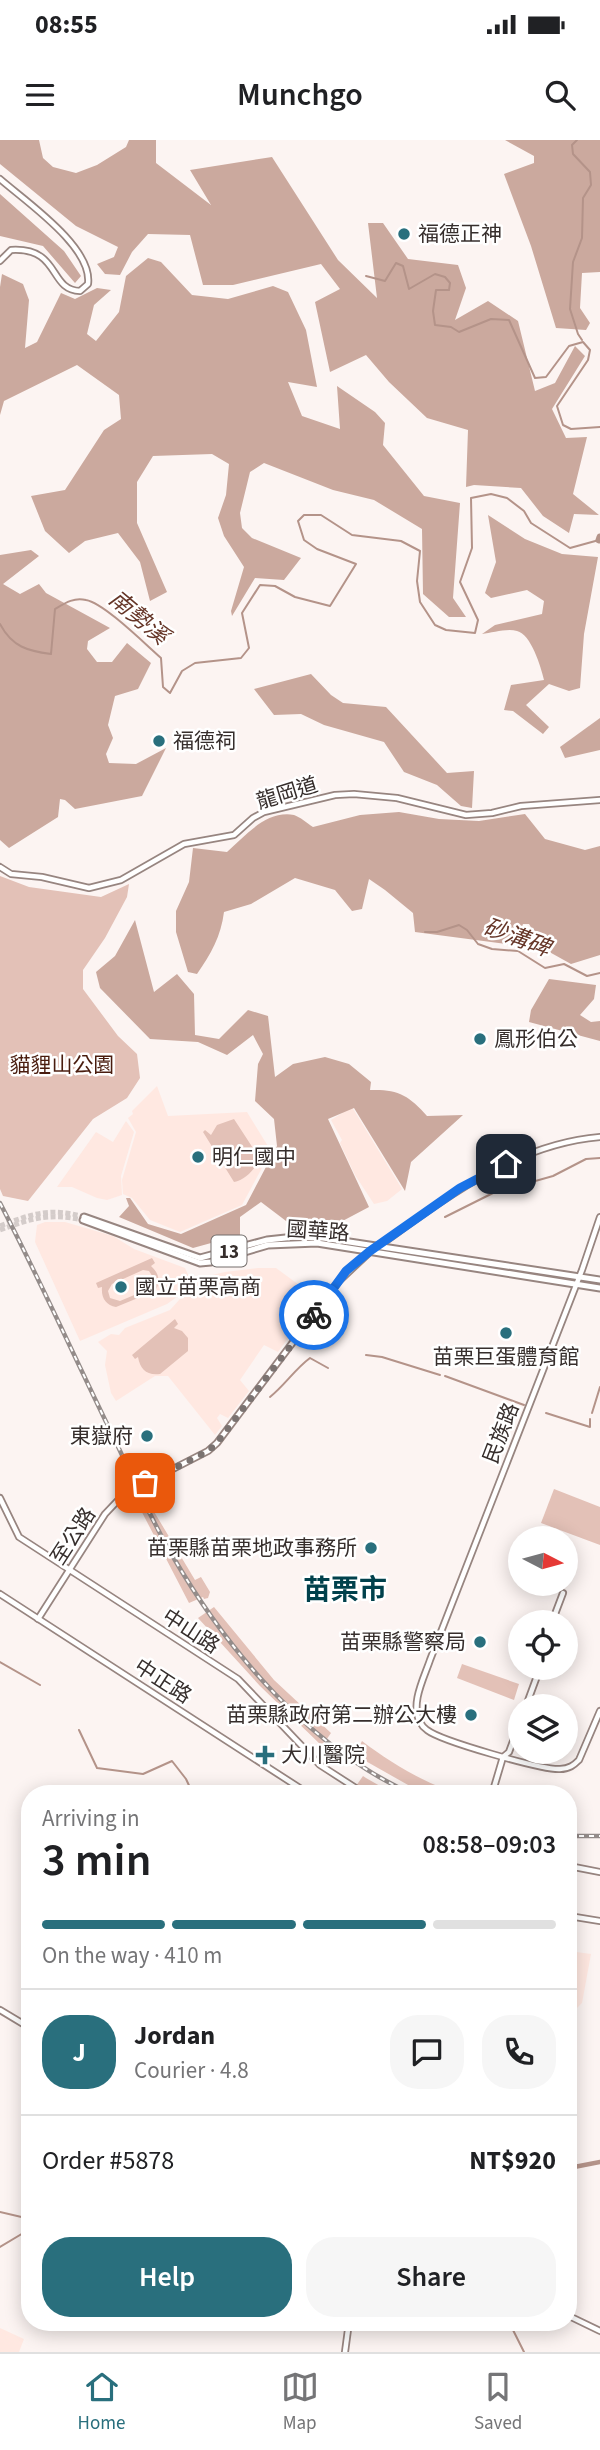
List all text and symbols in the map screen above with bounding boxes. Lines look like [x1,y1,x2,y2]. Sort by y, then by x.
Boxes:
text: 08:55 [35,6,98,43]
text: Munchgo [237,72,363,118]
icon: menu [21,76,59,114]
icon: search [541,76,579,114]
place label: 福德正神 [418,219,502,249]
marker: 福德正神 [396,226,412,242]
water label: 南勢溪 [102,583,178,654]
place label: 福德祠 [173,726,236,756]
marker: 福德祠 [151,733,167,749]
street label: 龍岡道 [252,769,322,817]
water label: 砂溝碑 [479,910,558,966]
place label: 鳳形伯公 [494,1024,578,1054]
marker: 鳳形伯公 [472,1031,488,1047]
park label: 貓貍山公園 [10,1050,115,1080]
pin [476,1134,536,1194]
place label: 明仁國中 [212,1142,296,1172]
icon: home [487,1145,525,1183]
marker: 明仁國中 [190,1149,206,1165]
street label: 國華路 [286,1214,350,1248]
road number: 13 [212,1236,246,1266]
place label: 國立苗栗高商 [135,1272,261,1302]
marker: 國立苗栗高商 [113,1279,129,1295]
courier [279,1280,349,1350]
icon: bike [295,1296,333,1334]
marker: 苗栗巨蛋體育館 [498,1325,514,1341]
place label: 苗栗巨蛋體育館 [433,1342,580,1372]
street label: 民族路 [476,1398,526,1468]
place label: 東嶽府 [70,1421,133,1451]
marker: 東嶽府 [139,1428,155,1444]
pin [115,1453,175,1513]
icon: bag [126,1464,164,1502]
street label: 至公路 [43,1501,103,1571]
north arrow [508,1526,578,1596]
map controls [508,1526,578,1764]
place label: 苗栗縣苗栗地政事務所 [147,1533,357,1563]
marker: 苗栗縣苗栗地政事務所 [363,1540,379,1556]
district label: 苗栗市 [303,1570,387,1610]
street label: 中山路 [156,1601,226,1661]
button: locate [508,1610,578,1680]
place label: 苗栗縣警察局 [340,1627,466,1657]
marker: 苗栗縣警察局 [472,1634,488,1650]
street label: 中正路 [128,1651,198,1711]
button: layers [508,1694,578,1764]
place label: 苗栗縣政府第二辦公大樓 [226,1700,457,1730]
marker: 苗栗縣政府第二辦公大樓 [463,1707,479,1723]
place label: 大川醫院 [281,1740,365,1770]
marker: 大川醫院 [255,1745,275,1765]
text: Arriving in [42,1802,140,1835]
text: 08:58–09:03 [423,1826,556,1863]
text: 3 min [42,1828,151,1893]
text: On the way · 410 m [42,1939,222,1972]
button: chat [390,2015,464,2089]
button: phone [482,2015,556,2089]
text: Jordan [134,2017,215,2054]
text: J [72,2034,86,2071]
text: Courier · 4.8 [134,2054,249,2087]
text: Order #5878 [42,2142,174,2179]
text: NT$920 [469,2142,556,2179]
button: Help [42,2237,292,2317]
button: Share [306,2237,556,2317]
tab: Home [78,2368,125,2437]
tab: Map [281,2368,319,2437]
tab: Saved [474,2368,522,2437]

